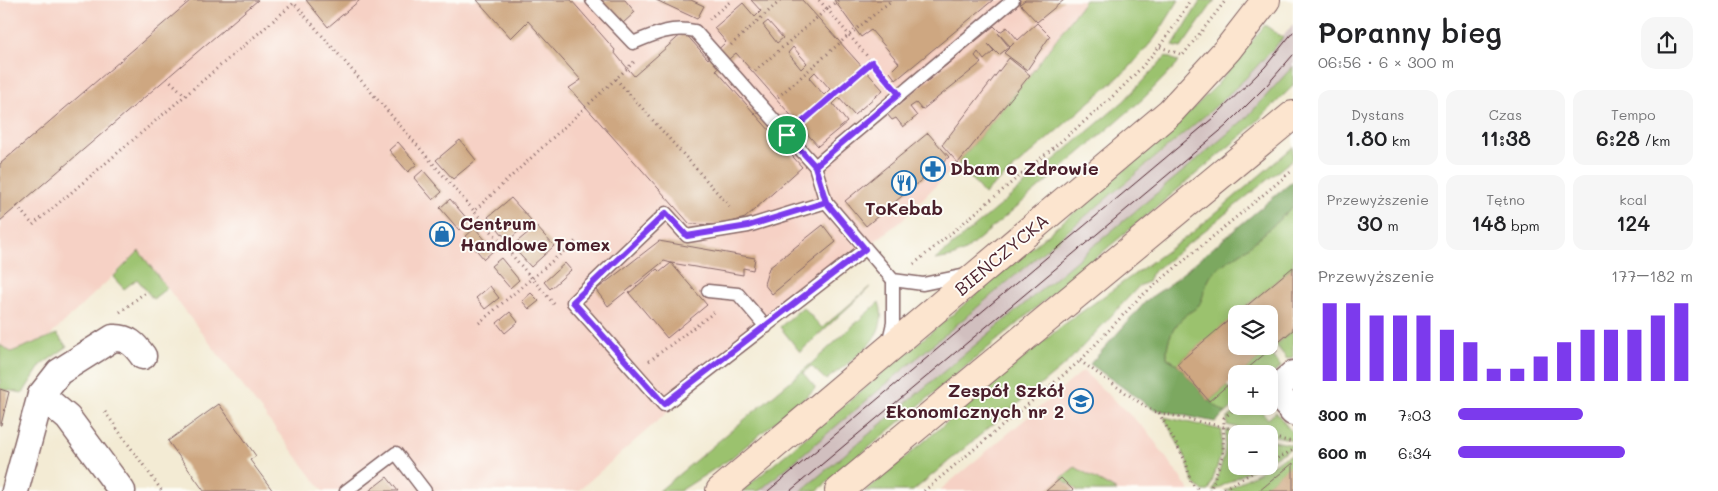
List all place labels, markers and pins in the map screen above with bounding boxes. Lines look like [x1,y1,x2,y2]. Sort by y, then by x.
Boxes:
pin [766,114,808,156]
pharmacy icon: Dbam o Zdrowie [920,156,946,182]
place label: Dbam o Zdrowie [950,156,1099,180]
restaurant icon: ToKebab [891,170,917,196]
place label: ToKebab [865,196,943,220]
place label: Centrum Handlowe Tomex [460,211,610,256]
shop icon: Centrum Handlowe Tomex [429,221,455,247]
place label: Zespół Szkół Ekonomicznych nr 2 [885,378,1065,423]
school or university icon: Zespół Szkół Ekonomicznych nr 2 [1068,388,1094,414]

